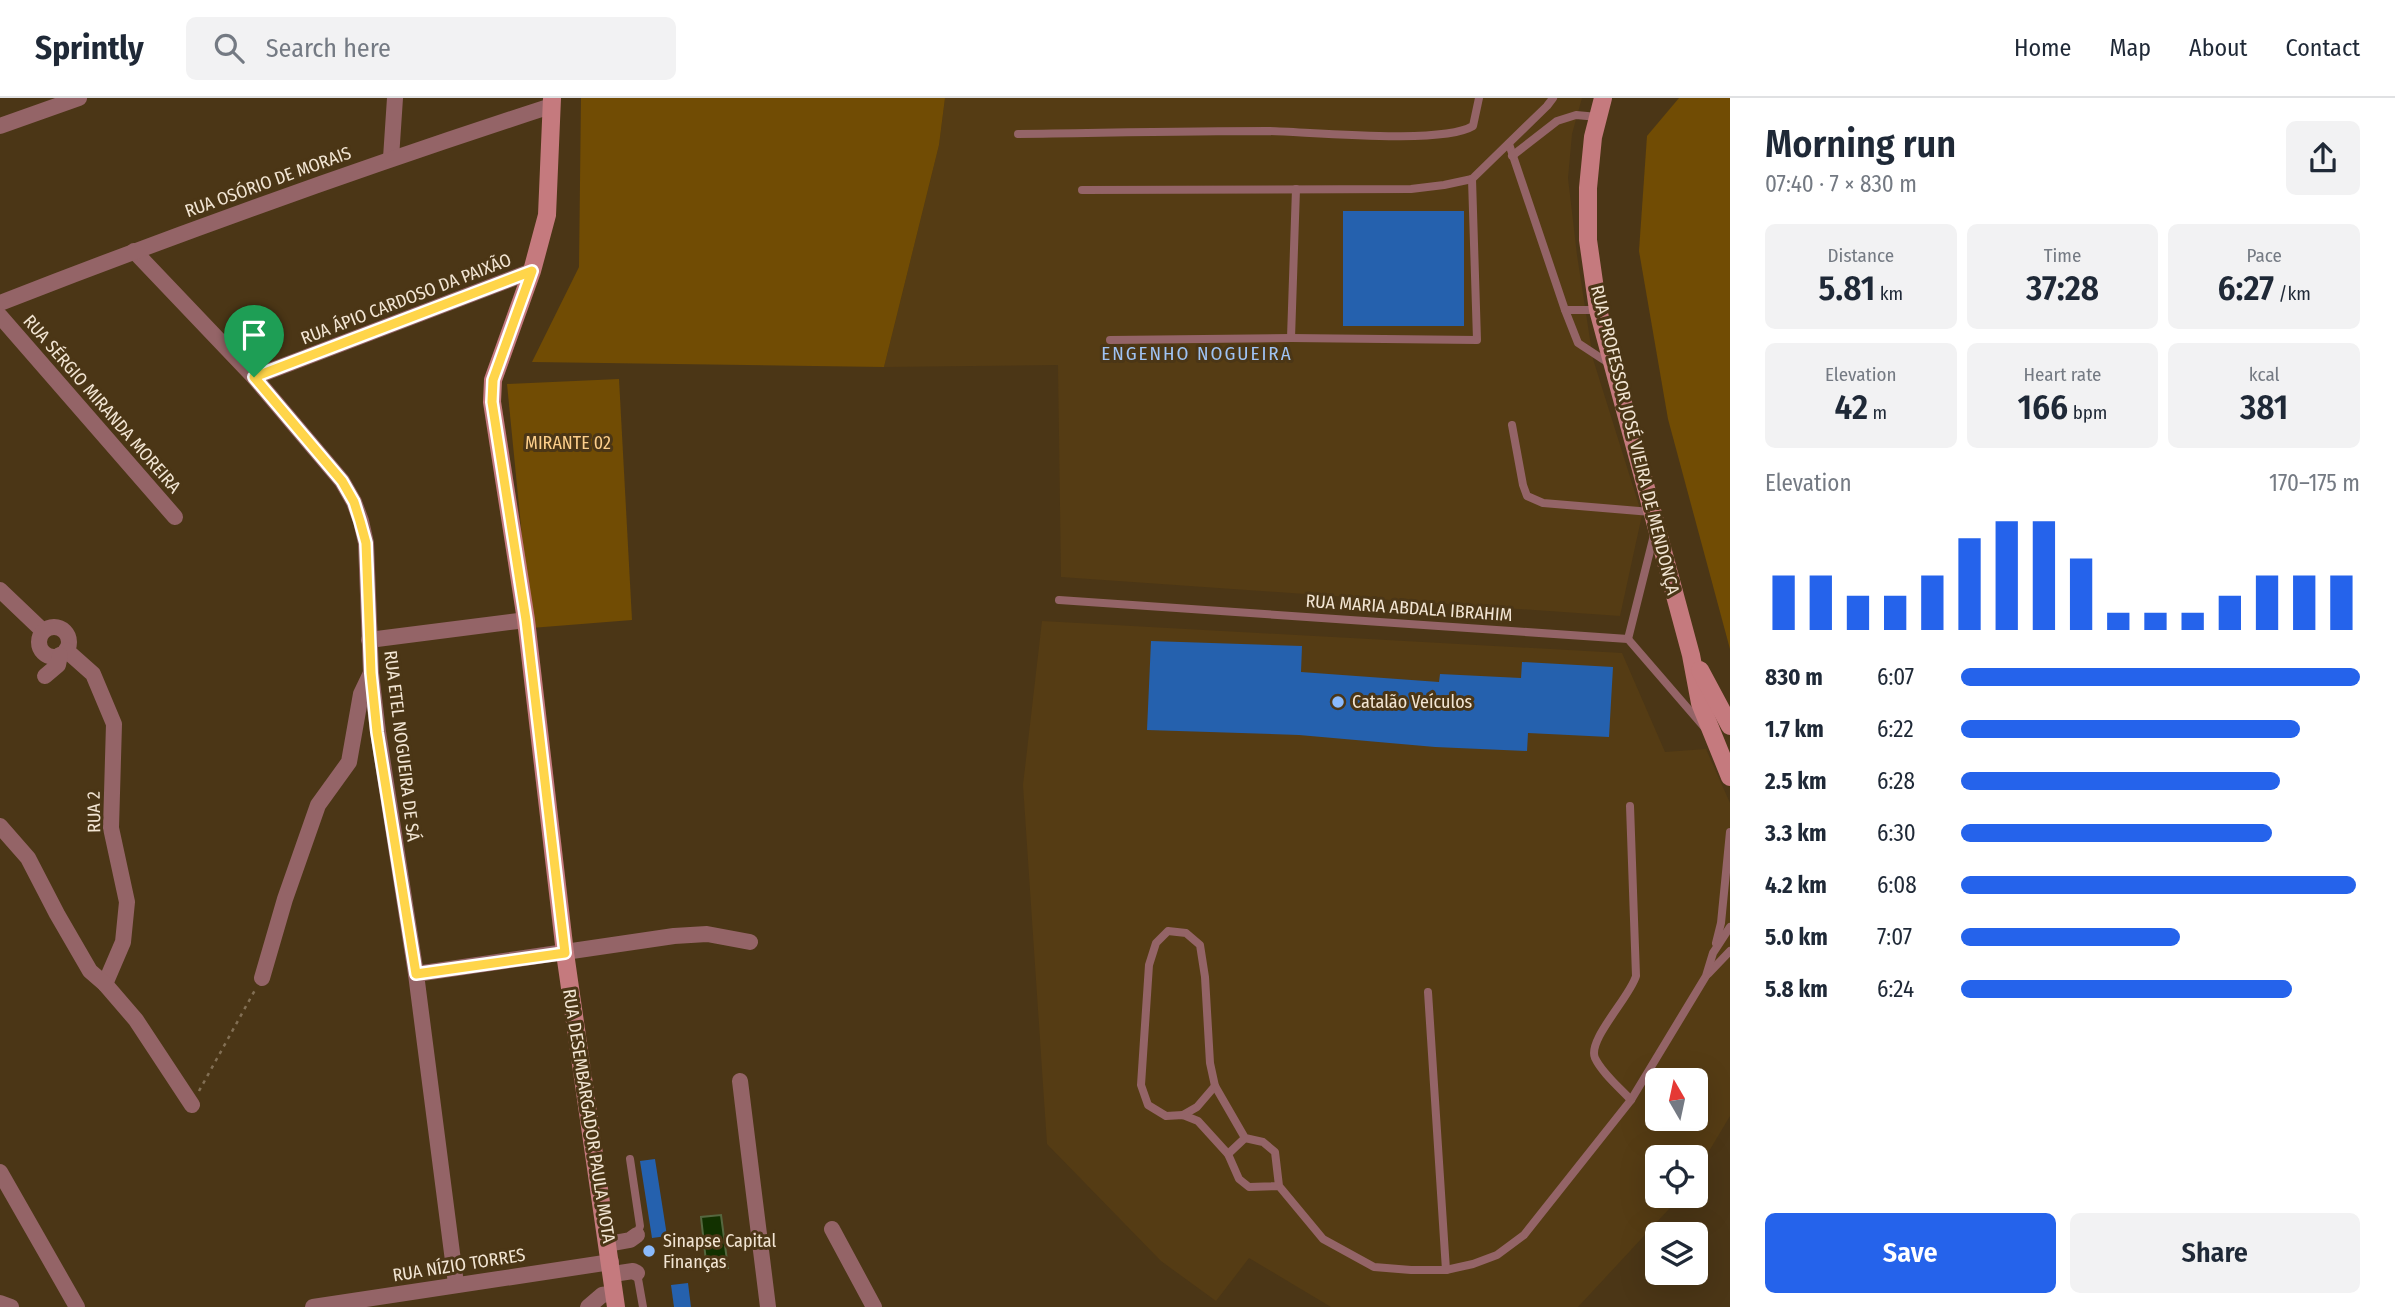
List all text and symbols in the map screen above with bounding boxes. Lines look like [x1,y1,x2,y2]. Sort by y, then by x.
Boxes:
search box [186,17,676,80]
text: Sprintly [35,28,144,68]
icon: search [210,29,248,67]
text: Search here [266,33,391,64]
text: Home [2014,34,2071,62]
text: Map [2109,34,2151,62]
text: About [2189,34,2247,62]
text: Contact [2285,34,2360,62]
text: Morning run [1765,121,1956,167]
button: share [2286,121,2360,195]
street label: RUA OSÓRIO DE MORAIS [182,142,354,222]
text: 07:40 · 7 × 830 m [1765,170,1917,198]
text: Distance [1828,244,1894,267]
text: Time [2044,244,2081,267]
text: Pace [2246,244,2282,267]
street label: RUA ÁPIO CARDOSO DA PAIXÃO [297,248,514,349]
text: 5.81 [1818,267,1875,309]
text: 37:28 [2026,267,2099,309]
text: 6:27 [2217,267,2274,309]
text: km [1875,282,1903,305]
text: /km [2274,282,2311,305]
street label: RUA PROFESSOR JOSÉ VIEIRA DE MENDONÇA [1586,283,1685,598]
pin [224,305,284,377]
street label: RUA SÉRGIO MIRANDA MOREIRA [19,310,187,498]
icon: arrive [235,316,273,354]
district label: ENGENHO NOGUEIRA [1101,342,1293,365]
text: Elevation [1825,363,1897,386]
text: Heart rate [2023,363,2102,386]
text: kcal [2249,363,2280,386]
text: 42 [1835,386,1868,428]
text: 166 [2018,386,2068,428]
text: 381 [2240,386,2288,428]
text: m [1868,401,1887,424]
text: bpm [2068,401,2107,424]
park label: MIRANTE 02 [525,432,611,454]
text: Elevation [1765,469,1852,497]
text: 170–175 m [2269,469,2360,497]
street label: RUA MARIA ABDALA IBRAHIM [1305,590,1513,626]
street label: RUA ETEL NOGUEIRA DE SÁ [379,649,426,843]
text: 830 m [1765,663,1823,691]
text: 6:07 [1877,663,1914,691]
place label: Catalão Veículos [1352,691,1473,713]
marker: Catalão Veículos [1330,694,1346,710]
text: 1.7 km [1765,715,1824,743]
text: 6:22 [1877,715,1914,743]
text: 2.5 km [1765,767,1826,795]
text: 6:28 [1877,767,1915,795]
street label: RUA 2 [83,791,105,833]
text: 3.3 km [1765,819,1826,847]
text: 6:30 [1877,819,1916,847]
text: 4.2 km [1765,871,1827,899]
text: 6:08 [1877,871,1917,899]
text: 5.0 km [1765,923,1828,951]
text: 7:07 [1877,923,1912,951]
text: 5.8 km [1765,975,1828,1003]
text: 6:24 [1877,975,1914,1003]
street label: RUA DESEMBARGADOR PAULA MOTA [558,987,620,1245]
north arrow [1645,1068,1708,1130]
map controls [1645,1068,1708,1285]
button: locate [1645,1145,1708,1208]
button: Save [1765,1213,2056,1293]
button: Share [2070,1213,2360,1293]
button: layers [1645,1222,1708,1285]
place label: Sinapse Capital Finanças [663,1230,776,1273]
street label: RUA NÍZIO TORRES [391,1243,527,1286]
marker: Sinapse Capital Finanças [641,1243,657,1259]

